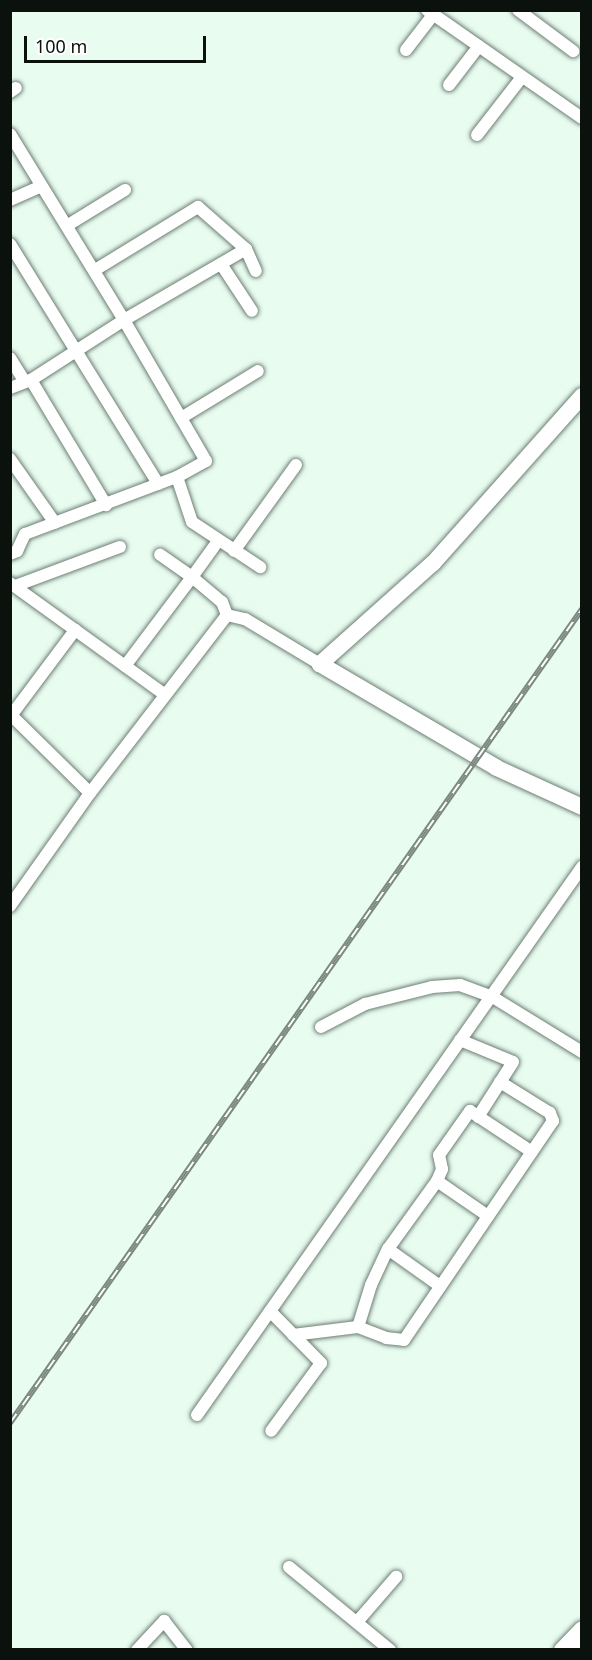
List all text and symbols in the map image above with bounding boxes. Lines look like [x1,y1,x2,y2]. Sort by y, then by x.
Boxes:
scale bar [27,24,208,62]
text: 100 m [35,34,87,58]

